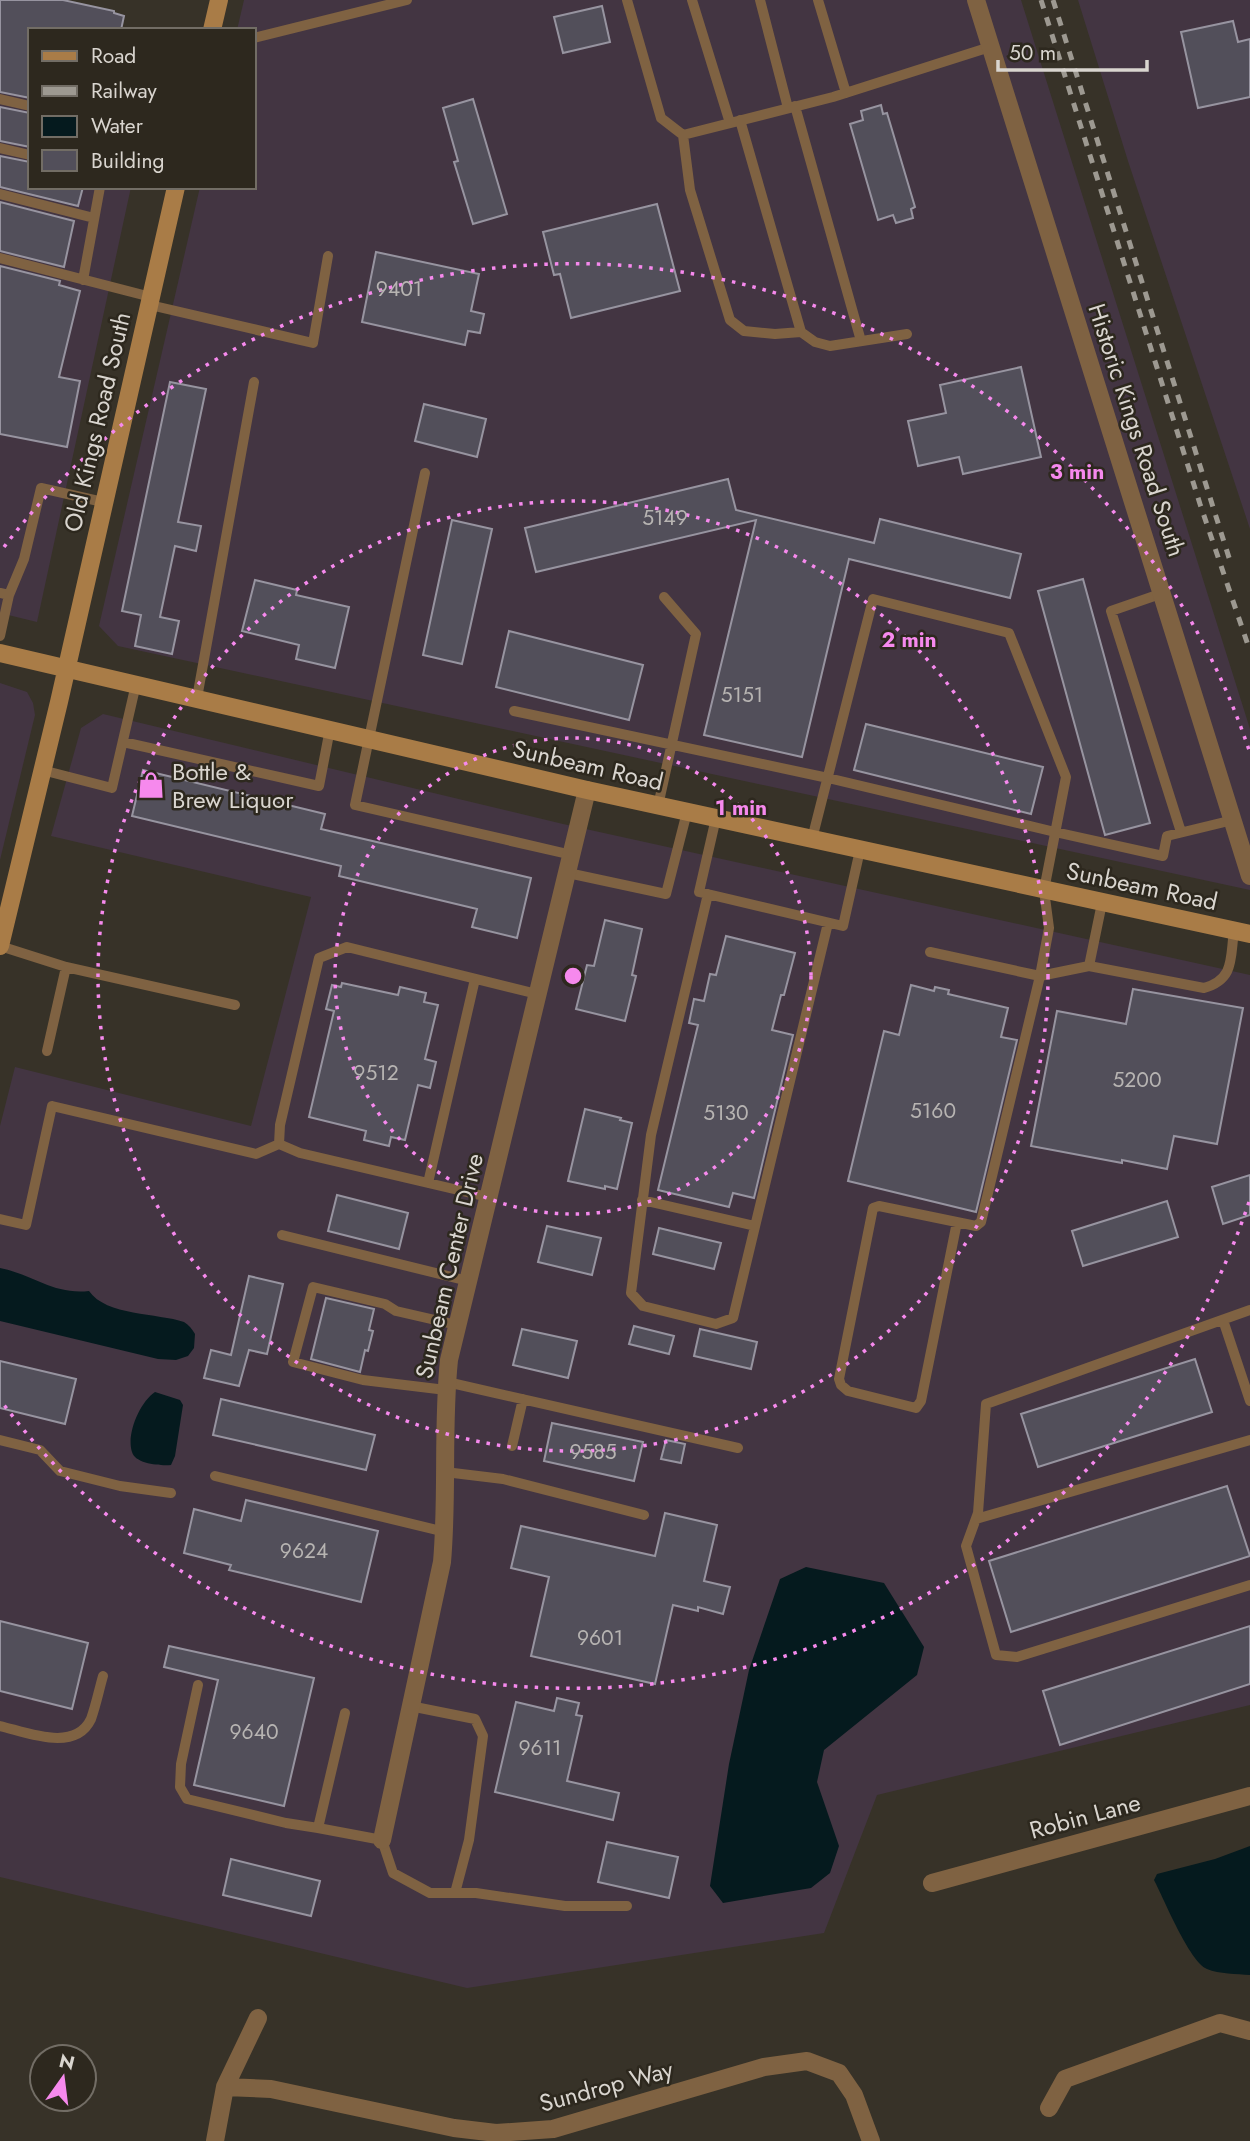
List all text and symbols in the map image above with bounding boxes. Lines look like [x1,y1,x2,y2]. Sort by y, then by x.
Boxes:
legend [28,28,256,189]
scale bar [998,28,1147,72]
text: 50 m [1009,38,1056,68]
text: Road [91,41,136,71]
text: Railway [91,76,157,106]
text: Water [91,111,144,141]
text: Building [91,146,164,176]
house number: 9401 [376,274,422,304]
street label: Historic Kings Road South [1080,299,1194,561]
street label: Old Kings Road South [55,309,139,535]
text: 3 min [1050,457,1104,487]
house number: 5149 [642,503,688,533]
text: 2 min [881,625,937,655]
house number: 5151 [721,680,763,710]
street label: Sunbeam Road [509,731,667,799]
place label: Bottle & Brew Liquor [172,754,294,817]
shop icon: Bottle & Brew Liquor [136,770,166,800]
text: 1 min [715,793,767,823]
street label: Sunbeam Road [1063,853,1221,919]
centre of rings [561,964,585,988]
house number: 9512 [353,1058,399,1088]
house number: 5200 [1113,1065,1162,1095]
house number: 5160 [910,1096,956,1126]
house number: 5130 [703,1098,749,1128]
street label: Sunbeam Center Drive [406,1150,492,1382]
house number: 9585 [569,1437,617,1467]
house number: 9624 [280,1536,328,1566]
house number: 9601 [577,1623,623,1653]
house number: 9640 [229,1717,279,1747]
house number: 9611 [518,1733,562,1763]
street label: Robin Lane [1026,1784,1144,1848]
north arrow [28,2043,98,2113]
text: N [56,2047,78,2077]
street label: Sundrop Way [535,2051,677,2121]

